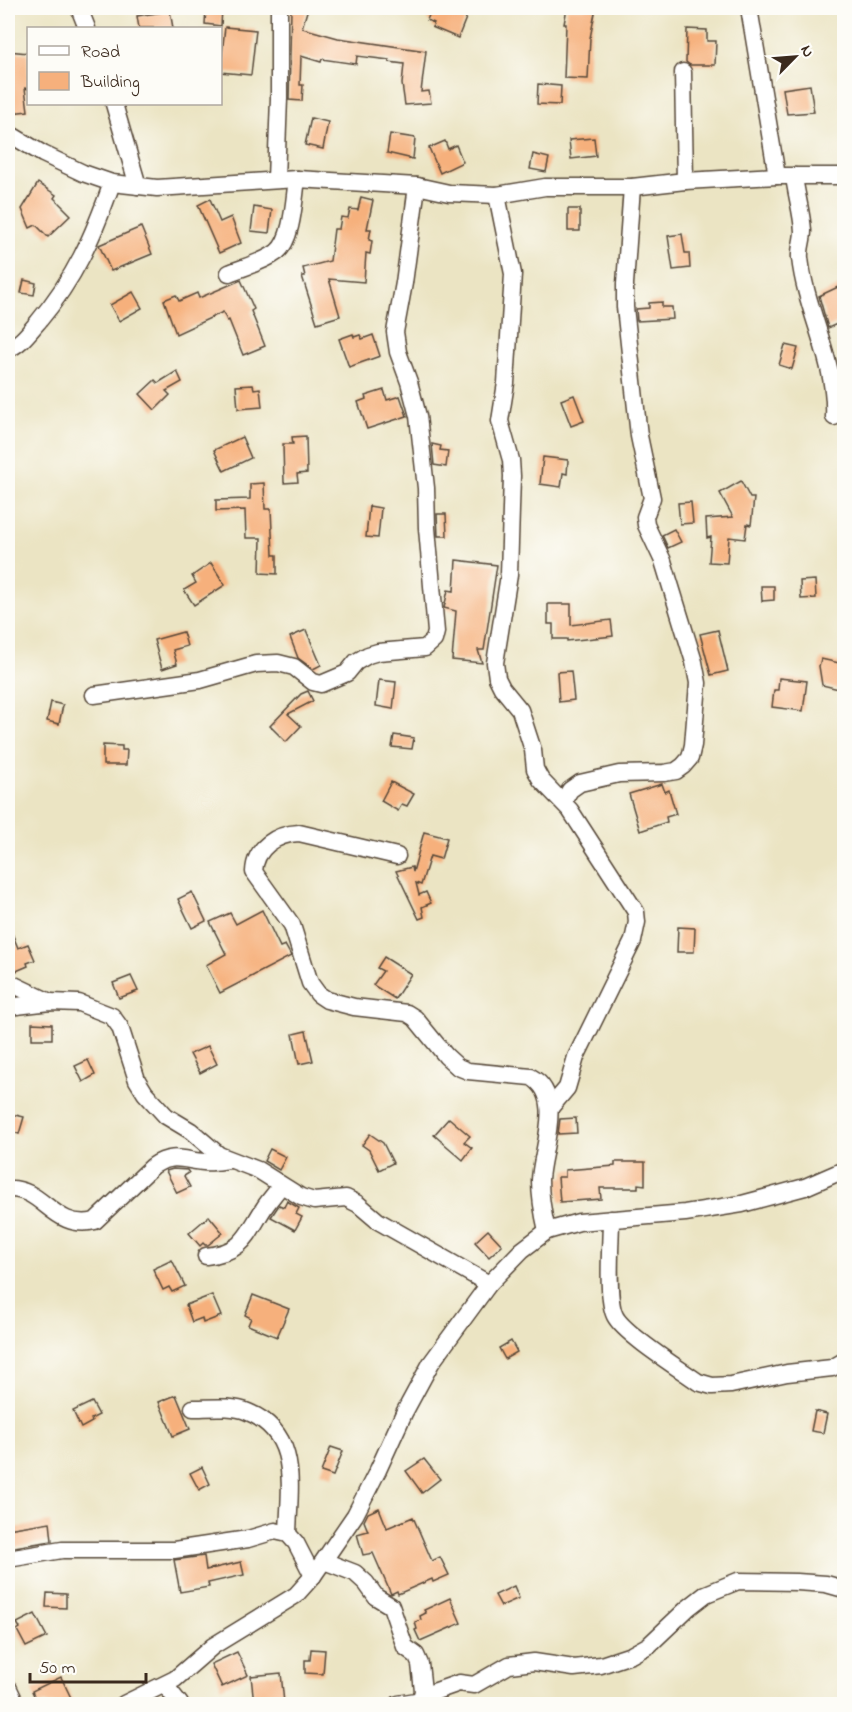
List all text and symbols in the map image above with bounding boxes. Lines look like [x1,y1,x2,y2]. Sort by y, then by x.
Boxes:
legend [27,27,222,105]
north arrow [765,27,825,87]
text: Road [81,40,120,66]
text: N [794,42,820,62]
text: Building [80,70,140,97]
scale bar [30,1646,146,1684]
text: 50 m [39,1656,76,1682]

